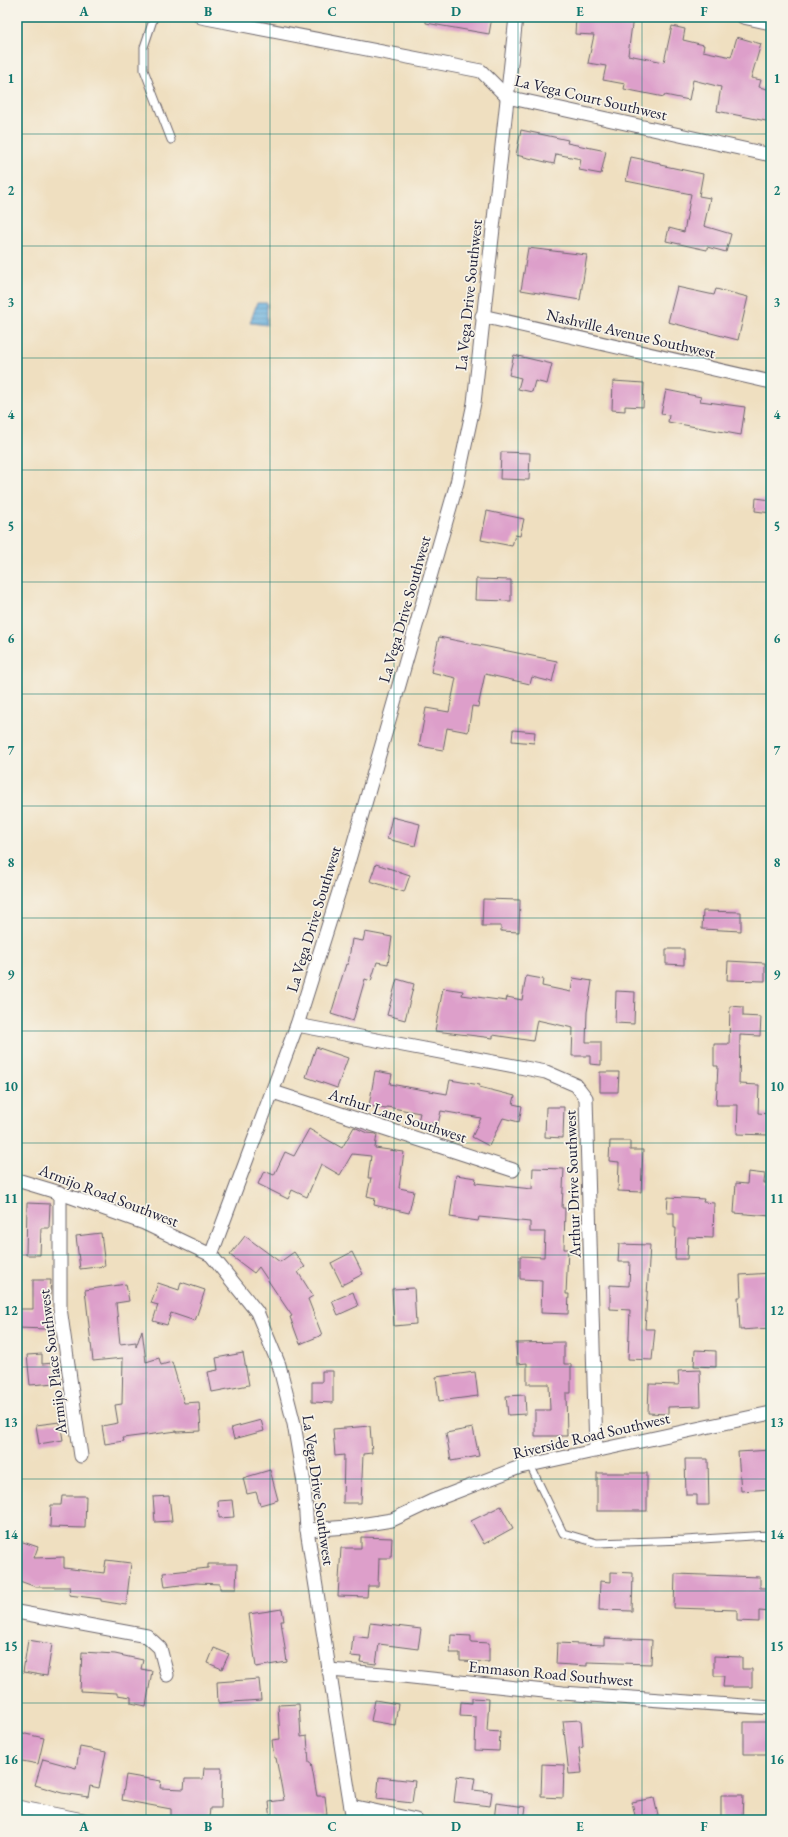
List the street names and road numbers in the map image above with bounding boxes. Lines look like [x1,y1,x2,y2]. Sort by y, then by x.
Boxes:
street label: La Vega Court Southwest [513,70,669,125]
street label: La Vega Drive Southwest [450,218,487,372]
street label: Nashville Avenue Southwest [544,304,717,363]
street label: La Vega Drive Southwest [373,533,436,685]
street label: La Vega Drive Southwest [281,843,346,995]
street label: Arthur Lane Southwest [325,1083,470,1148]
street label: Arthur Drive Southwest [559,1110,586,1259]
street label: Armijo Road Southwest [35,1159,182,1232]
street label: Armijo Place Southwest [33,1288,72,1437]
street label: Riverside Road Southwest [511,1407,672,1464]
street label: La Vega Drive Southwest [298,1413,339,1567]
street label: Emmason Road Southwest [468,1656,634,1691]

